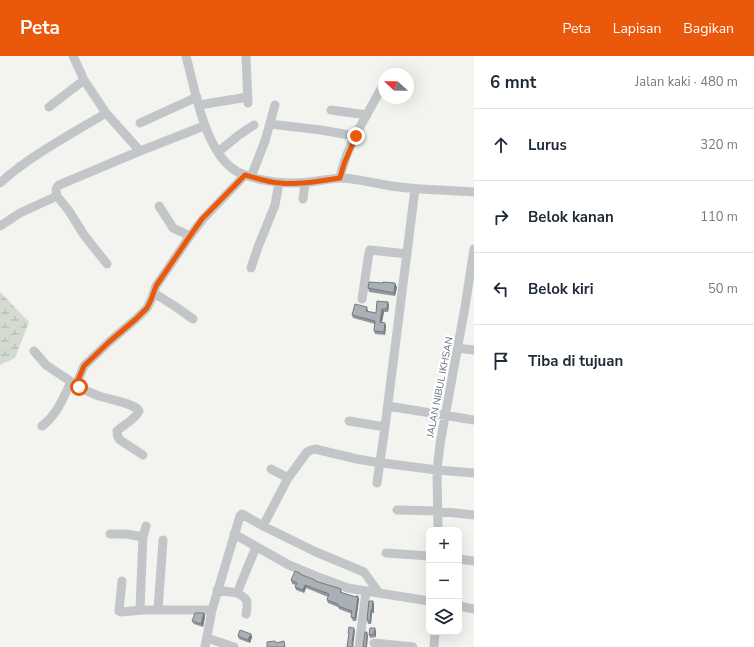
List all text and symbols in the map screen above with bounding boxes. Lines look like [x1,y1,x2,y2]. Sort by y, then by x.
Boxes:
text: Peta [20,15,60,41]
text: Peta [563,19,591,38]
text: Lapisan [613,19,661,38]
text: Bagikan [683,19,734,38]
north arrow [378,68,414,104]
text: 6 mnt [490,71,536,94]
text: Jalan kaki · 480 m [635,73,738,91]
route end [347,127,365,145]
icon: ahead [490,134,512,156]
text: Lurus [528,135,567,155]
text: 320 m [700,136,738,154]
icon: right [490,206,512,228]
text: Belok kanan [528,207,614,227]
text: 110 m [700,208,738,226]
icon: left [490,278,512,300]
text: Belok kiri [528,279,593,299]
text: 50 m [708,280,738,298]
street label: JALAN NIBUL IKHSAN [423,336,457,440]
icon: arrive [490,350,512,372]
text: Tiba di tujuan [528,351,623,371]
route start [70,378,88,396]
map controls [426,527,462,635]
button: + [426,527,462,563]
button: − [426,563,462,599]
button: layers [426,599,462,635]

